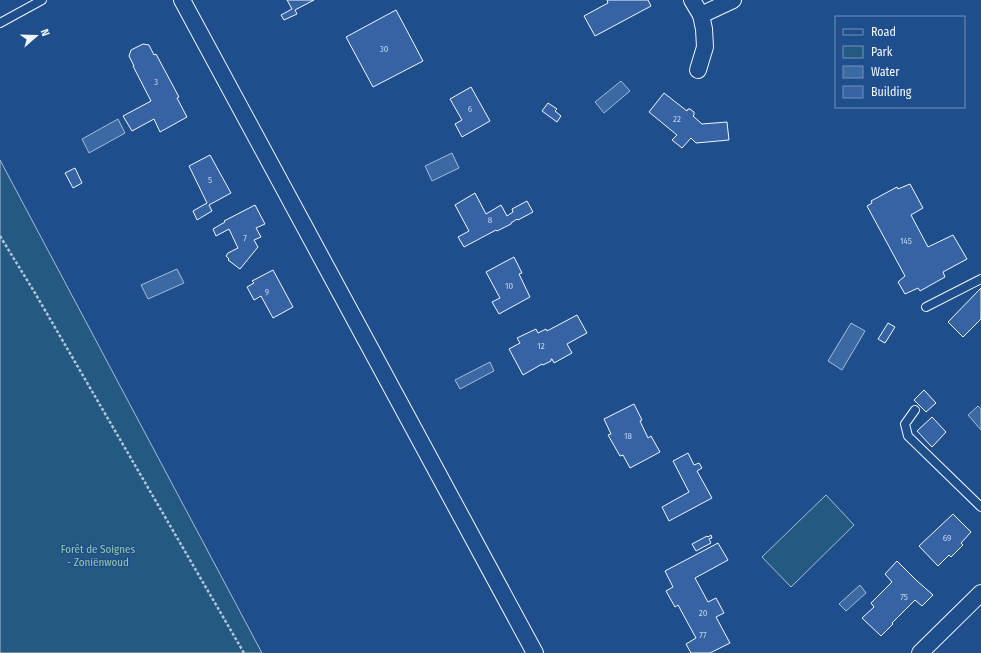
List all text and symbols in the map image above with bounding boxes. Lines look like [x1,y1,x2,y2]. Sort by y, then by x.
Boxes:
north arrow [16,16,56,56]
legend [835,16,965,108]
text: Road [871,25,896,39]
text: N [38,27,52,38]
house number: 30 [380,44,389,54]
text: Park [871,45,893,59]
text: Water [871,65,900,79]
house number: 3 [154,77,158,87]
text: Building [871,85,912,99]
house number: 6 [468,104,473,114]
house number: 22 [673,114,681,124]
house number: 5 [208,175,212,185]
house number: 8 [488,215,493,225]
house number: 7 [243,233,247,243]
house number: 145 [900,236,912,246]
house number: 10 [505,281,513,291]
house number: 9 [265,287,269,297]
house number: 12 [537,341,545,351]
house number: 18 [624,431,633,441]
house number: 69 [943,533,951,543]
park label: Forêt de Soignes - Zoniënwoud [61,543,135,569]
house number: 75 [900,592,908,602]
house number: 20 [699,608,708,618]
house number: 77 [699,630,707,640]

